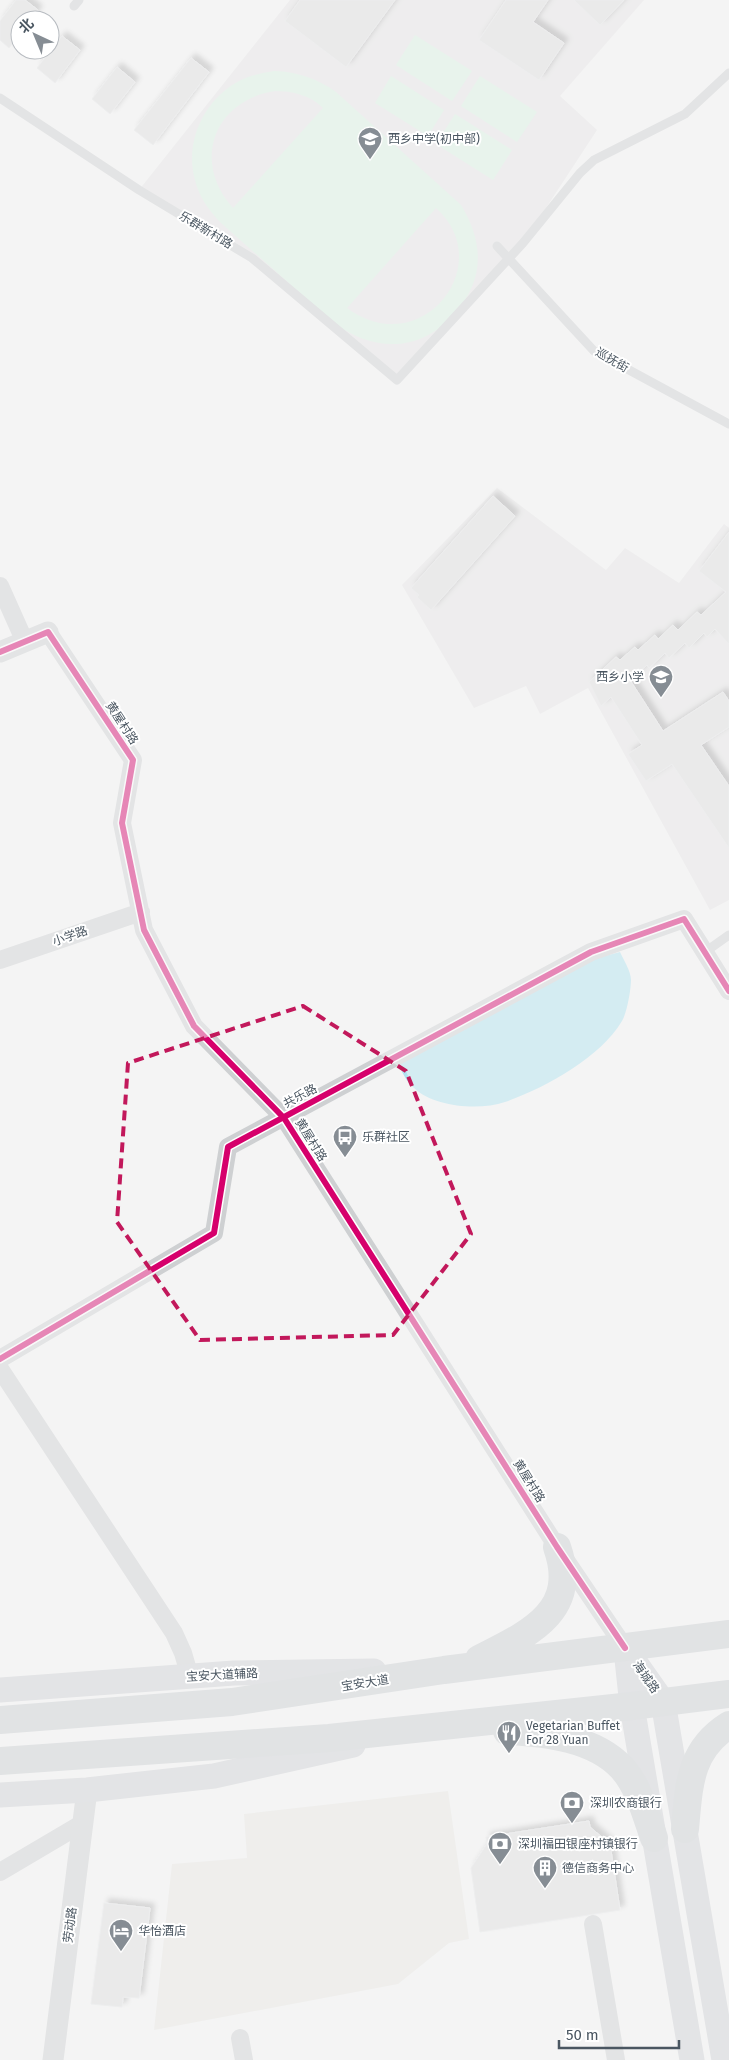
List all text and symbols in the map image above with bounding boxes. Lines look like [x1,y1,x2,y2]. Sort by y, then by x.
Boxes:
north arrow [10,10,60,60]
text: 北 [15,15,37,37]
school or university icon: 西乡中学(初中部) [357,126,383,160]
place label: 西乡中学(初中部) [388,132,480,146]
street label: 乐群新村路 [177,209,235,251]
street label: 巡抚街 [593,345,631,375]
school or university icon: 西乡小学 [648,664,674,698]
place label: 西乡小学 [596,670,644,684]
street label: 黄屋村路 [103,699,141,747]
street label: 小学路 [51,924,89,948]
street label: 共乐路 [281,1081,319,1111]
street label: 黄屋村路 [292,1116,330,1164]
bus stop icon: 乐群社区 [332,1124,358,1158]
place label: 乐群社区 [362,1130,410,1144]
street label: 黄屋村路 [510,1457,548,1505]
street label: 海城路 [630,1658,662,1696]
street label: 宝安大道辅路 [186,1666,258,1684]
street label: 宝安大道 [340,1672,390,1694]
place label: Vegetarian Buffet For 28 Yuan [526,1719,621,1747]
restaurant icon: Vegetarian Buffet For 28 Yuan [496,1720,522,1754]
bank icon: 深圳农商银行 [559,1790,585,1824]
place label: 深圳农商银行 [590,1796,662,1810]
bank icon: 深圳福田银座村镇银行 [487,1831,513,1865]
place label: 深圳福田银座村镇银行 [518,1837,638,1851]
building icon: 德信商务中心 [532,1855,558,1889]
place label: 德信商务中心 [562,1861,634,1875]
street label: 劳动路 [61,1906,79,1944]
hotel icon: 华怡酒店 [108,1918,134,1952]
place label: 华怡酒店 [138,1924,186,1938]
scale bar [559,2018,679,2050]
text: 50 m [566,2026,599,2044]

